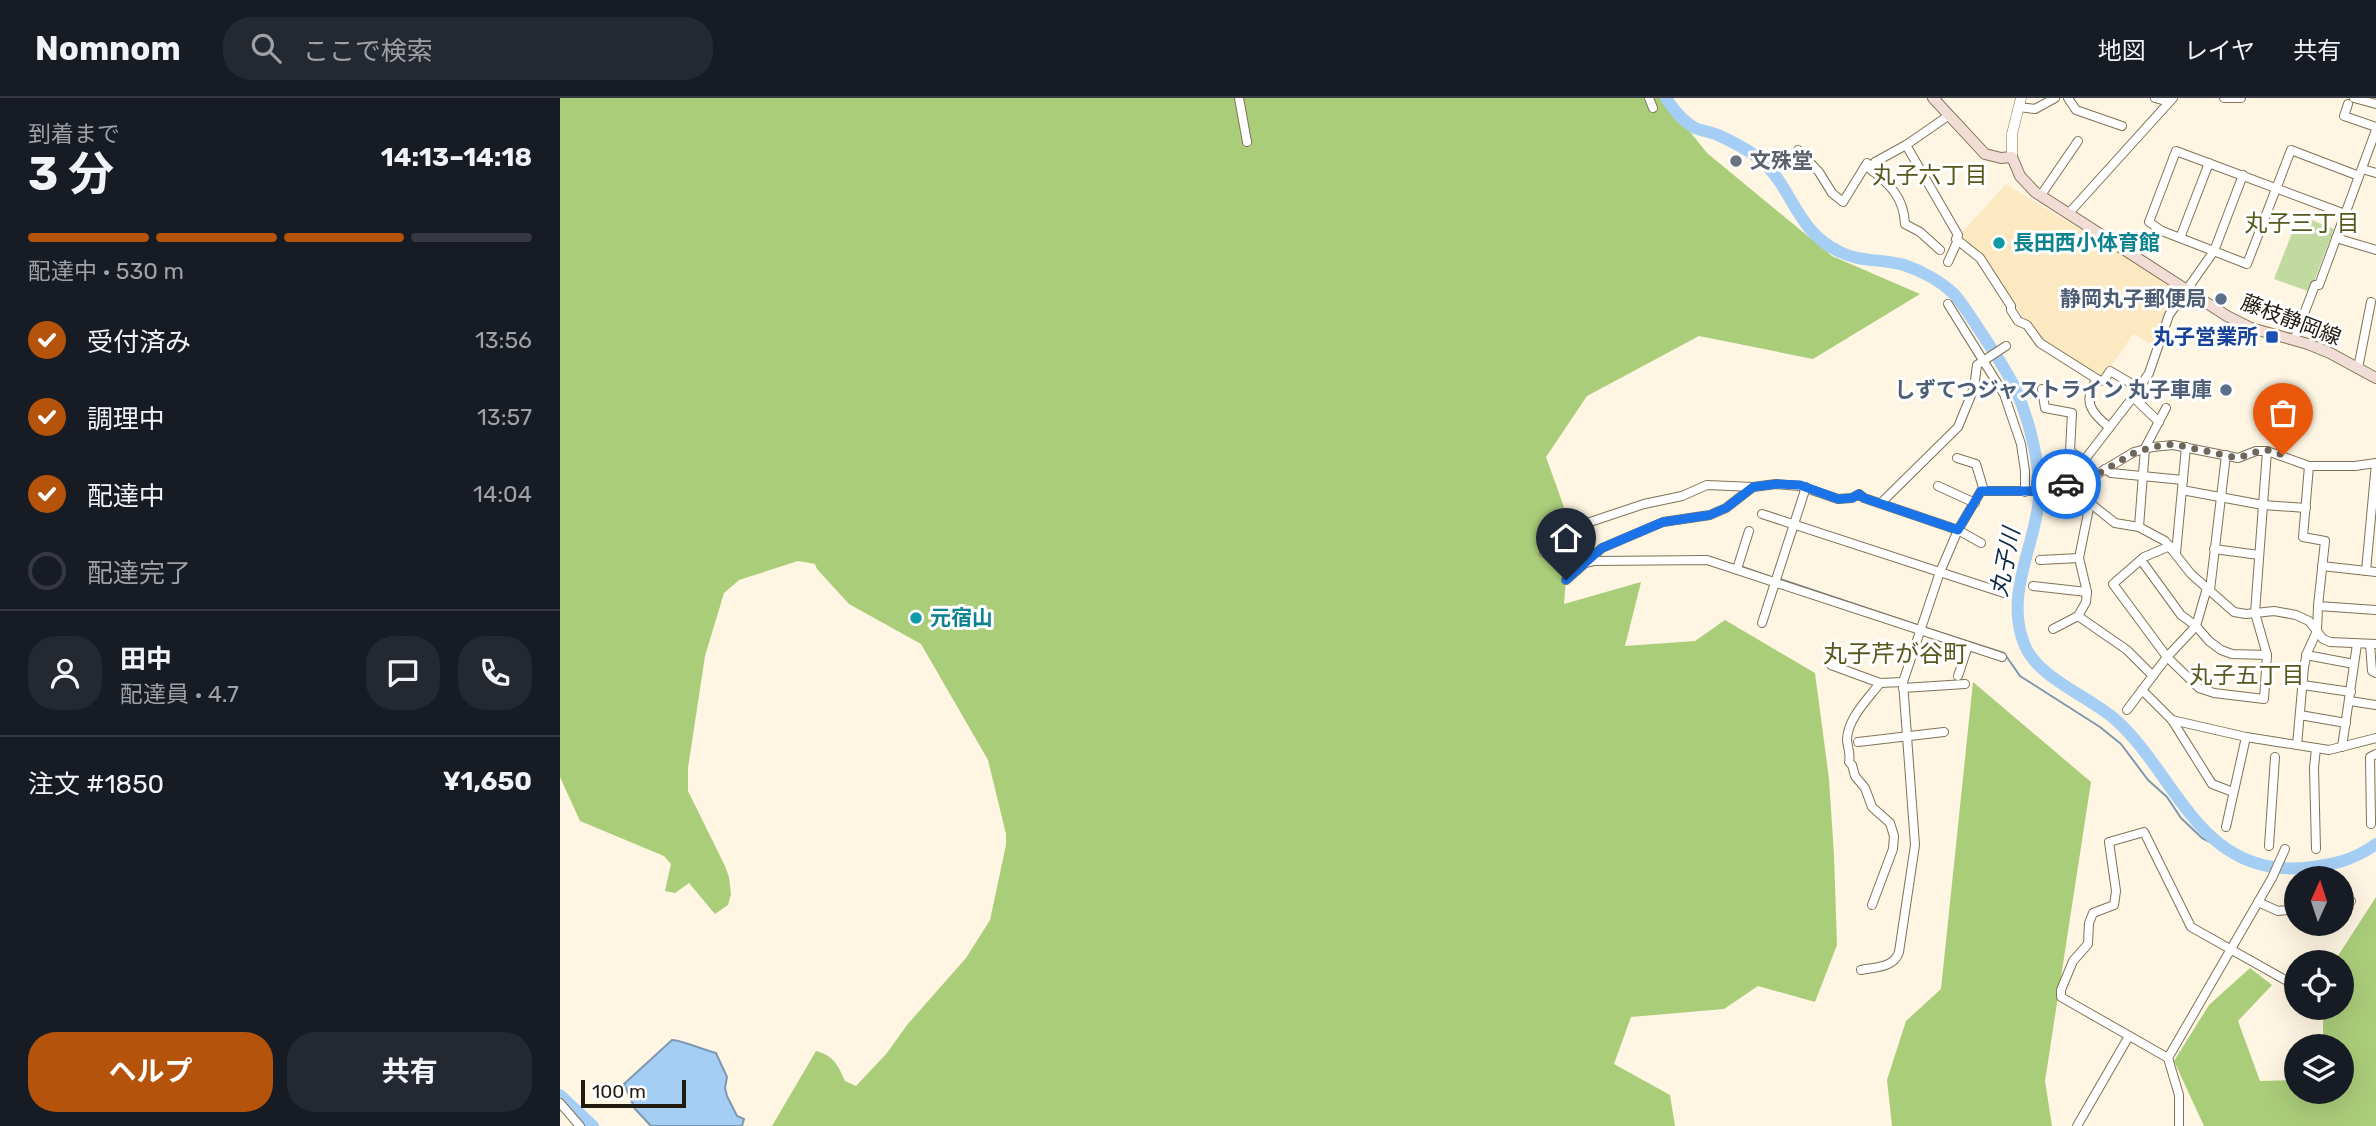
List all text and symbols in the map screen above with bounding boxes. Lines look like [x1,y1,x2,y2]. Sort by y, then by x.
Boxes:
search box [223,17,713,80]
text: Nomnom [35,29,181,68]
icon: search [247,29,285,67]
text: ここで検索 [303,36,433,67]
text: 地図 [2098,37,2146,65]
text: レイヤ [2184,37,2255,65]
text: 共有 [2293,37,2341,65]
text: 到着まで [28,120,120,148]
text: 14:13–14:18 [381,142,532,173]
text: 3 分 [28,147,114,202]
place label: 文殊堂 [1750,148,1813,173]
marker: 文殊堂 [1728,153,1744,169]
district label: 丸子六丁目 [1873,161,1988,189]
district label: 丸子三丁目 [2245,209,2360,237]
place label: 長田西小体育館 [2013,230,2160,255]
marker: 長田西小体育館 [1991,235,2007,251]
text: 配達中 · 530 m [28,257,184,285]
place label: 静岡丸子郵便局 [2060,286,2207,311]
street label: 藤枝静岡線 [2238,289,2345,350]
marker: 静岡丸子郵便局 [2213,291,2229,307]
icon: check [28,321,66,359]
place label: 丸子営業所 [2153,324,2258,349]
text: 13:56 [475,326,532,354]
text: 受付済み [87,327,191,358]
marker: 丸子営業所 [2264,329,2280,345]
place label: しずてつジャストライン 丸子車庫 [1894,377,2212,402]
marker: しずてつジャストライン 丸子車庫 [2218,382,2234,398]
pin [2253,383,2313,455]
icon: bag [2264,394,2302,432]
icon: check [28,398,66,436]
text: 13:57 [477,403,532,431]
text: 調理中 [87,404,165,435]
courier [2031,449,2101,519]
icon: car [2047,465,2085,503]
icon: check [28,475,66,513]
text: 14:04 [473,480,532,508]
text: 配達中 [87,481,165,512]
pin [1536,508,1596,580]
icon: home [1547,519,1585,557]
water label: 丸子川 [1985,523,2026,599]
text: 配達完了 [87,558,191,589]
place label: 元宿山 [930,605,993,630]
marker: 元宿山 [908,610,924,626]
button: person [28,636,102,710]
button: chat [366,636,440,710]
button: phone [458,636,532,710]
district label: 丸子芹が谷町 [1823,640,1967,668]
text: 田中 [120,644,172,675]
district label: 丸子五丁目 [2190,661,2305,689]
text: 配達員 · 4.7 [120,680,239,708]
text: ¥1,650 [443,766,532,797]
text: 注文 #1850 [28,769,164,800]
north arrow [2284,866,2354,936]
map controls [2284,866,2354,1104]
button: locate [2284,950,2354,1020]
button: ヘルプ [28,1032,273,1112]
button: 共有 [287,1032,532,1112]
button: layers [2284,1034,2354,1104]
scale bar [581,1077,686,1109]
text: 100 m [592,1080,646,1103]

